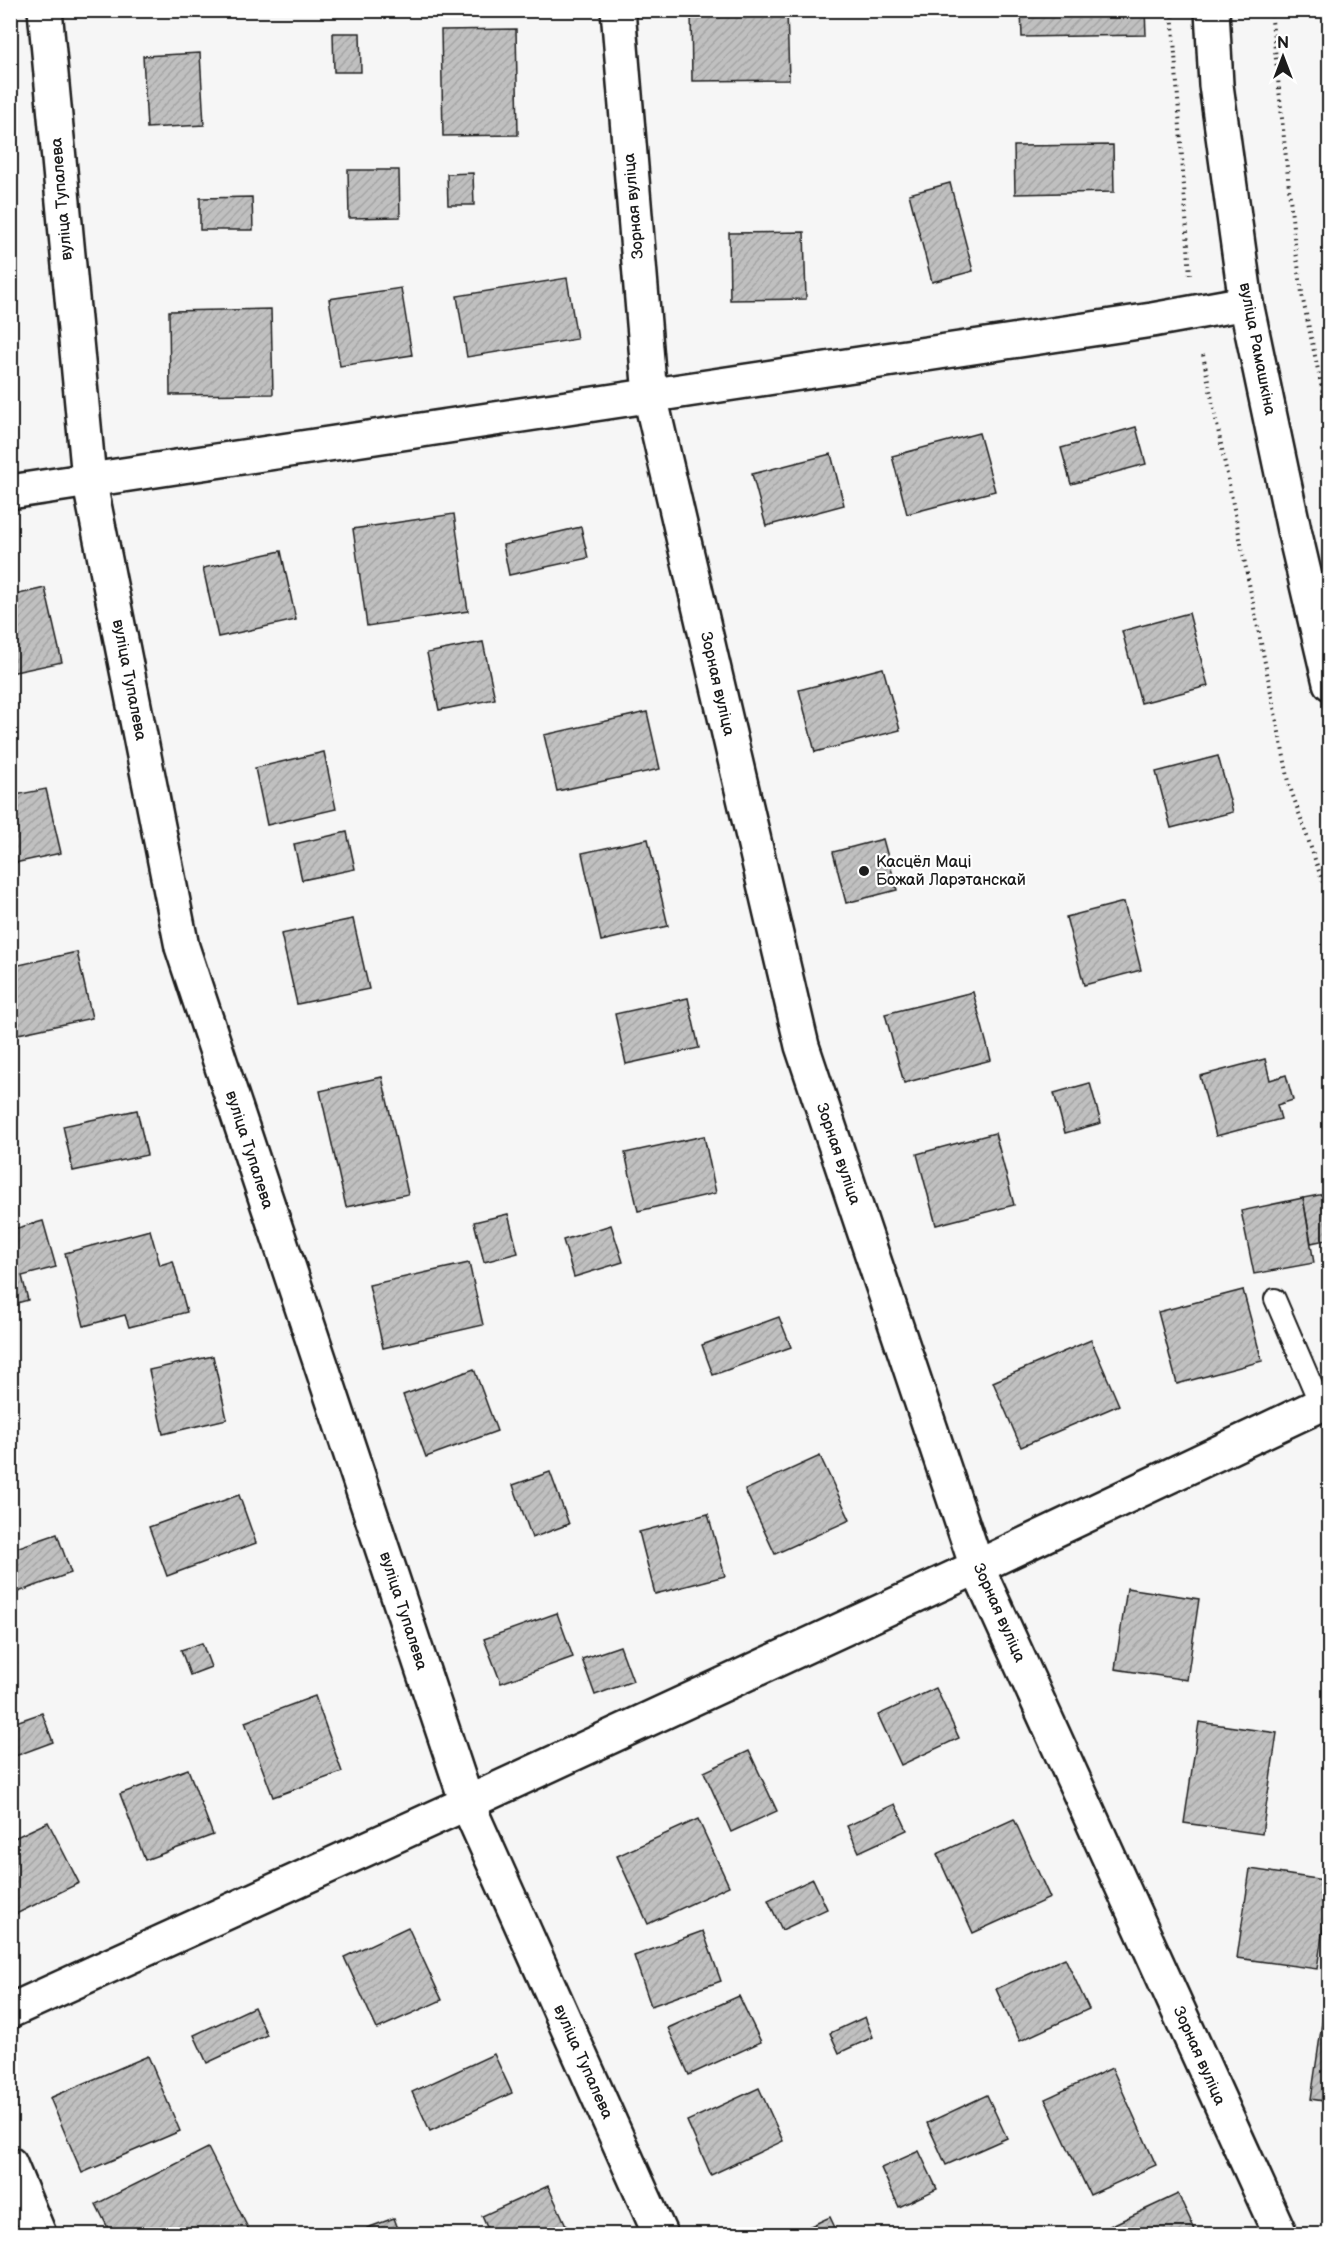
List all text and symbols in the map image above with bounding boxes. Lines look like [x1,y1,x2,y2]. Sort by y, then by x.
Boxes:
north arrow [1253,27,1313,87]
text: N [1277,34,1289,53]
street label: вуліца Тупалева [47,136,77,261]
street label: Зорная вуліца [620,152,648,260]
street label: вуліца Рамашкіна [1235,281,1279,418]
street label: вуліца Тупалева [108,618,150,743]
street label: Зорная вуліца [696,630,738,738]
place label: Касцёл Маці Божай Ларэтанскай [876,853,1026,890]
marker: Касцёл Маці Божай Ларэтанскай [857,864,871,878]
street label: вуліца Тупалева [221,1088,277,1212]
street label: Зорная вуліца [812,1101,864,1208]
street label: вуліца Тупалева [375,1549,431,1673]
street label: Зорная вуліца [969,1561,1029,1666]
street label: вуліца Тупалева [549,2002,617,2123]
street label: Зорная вуліца [1169,2004,1229,2109]

